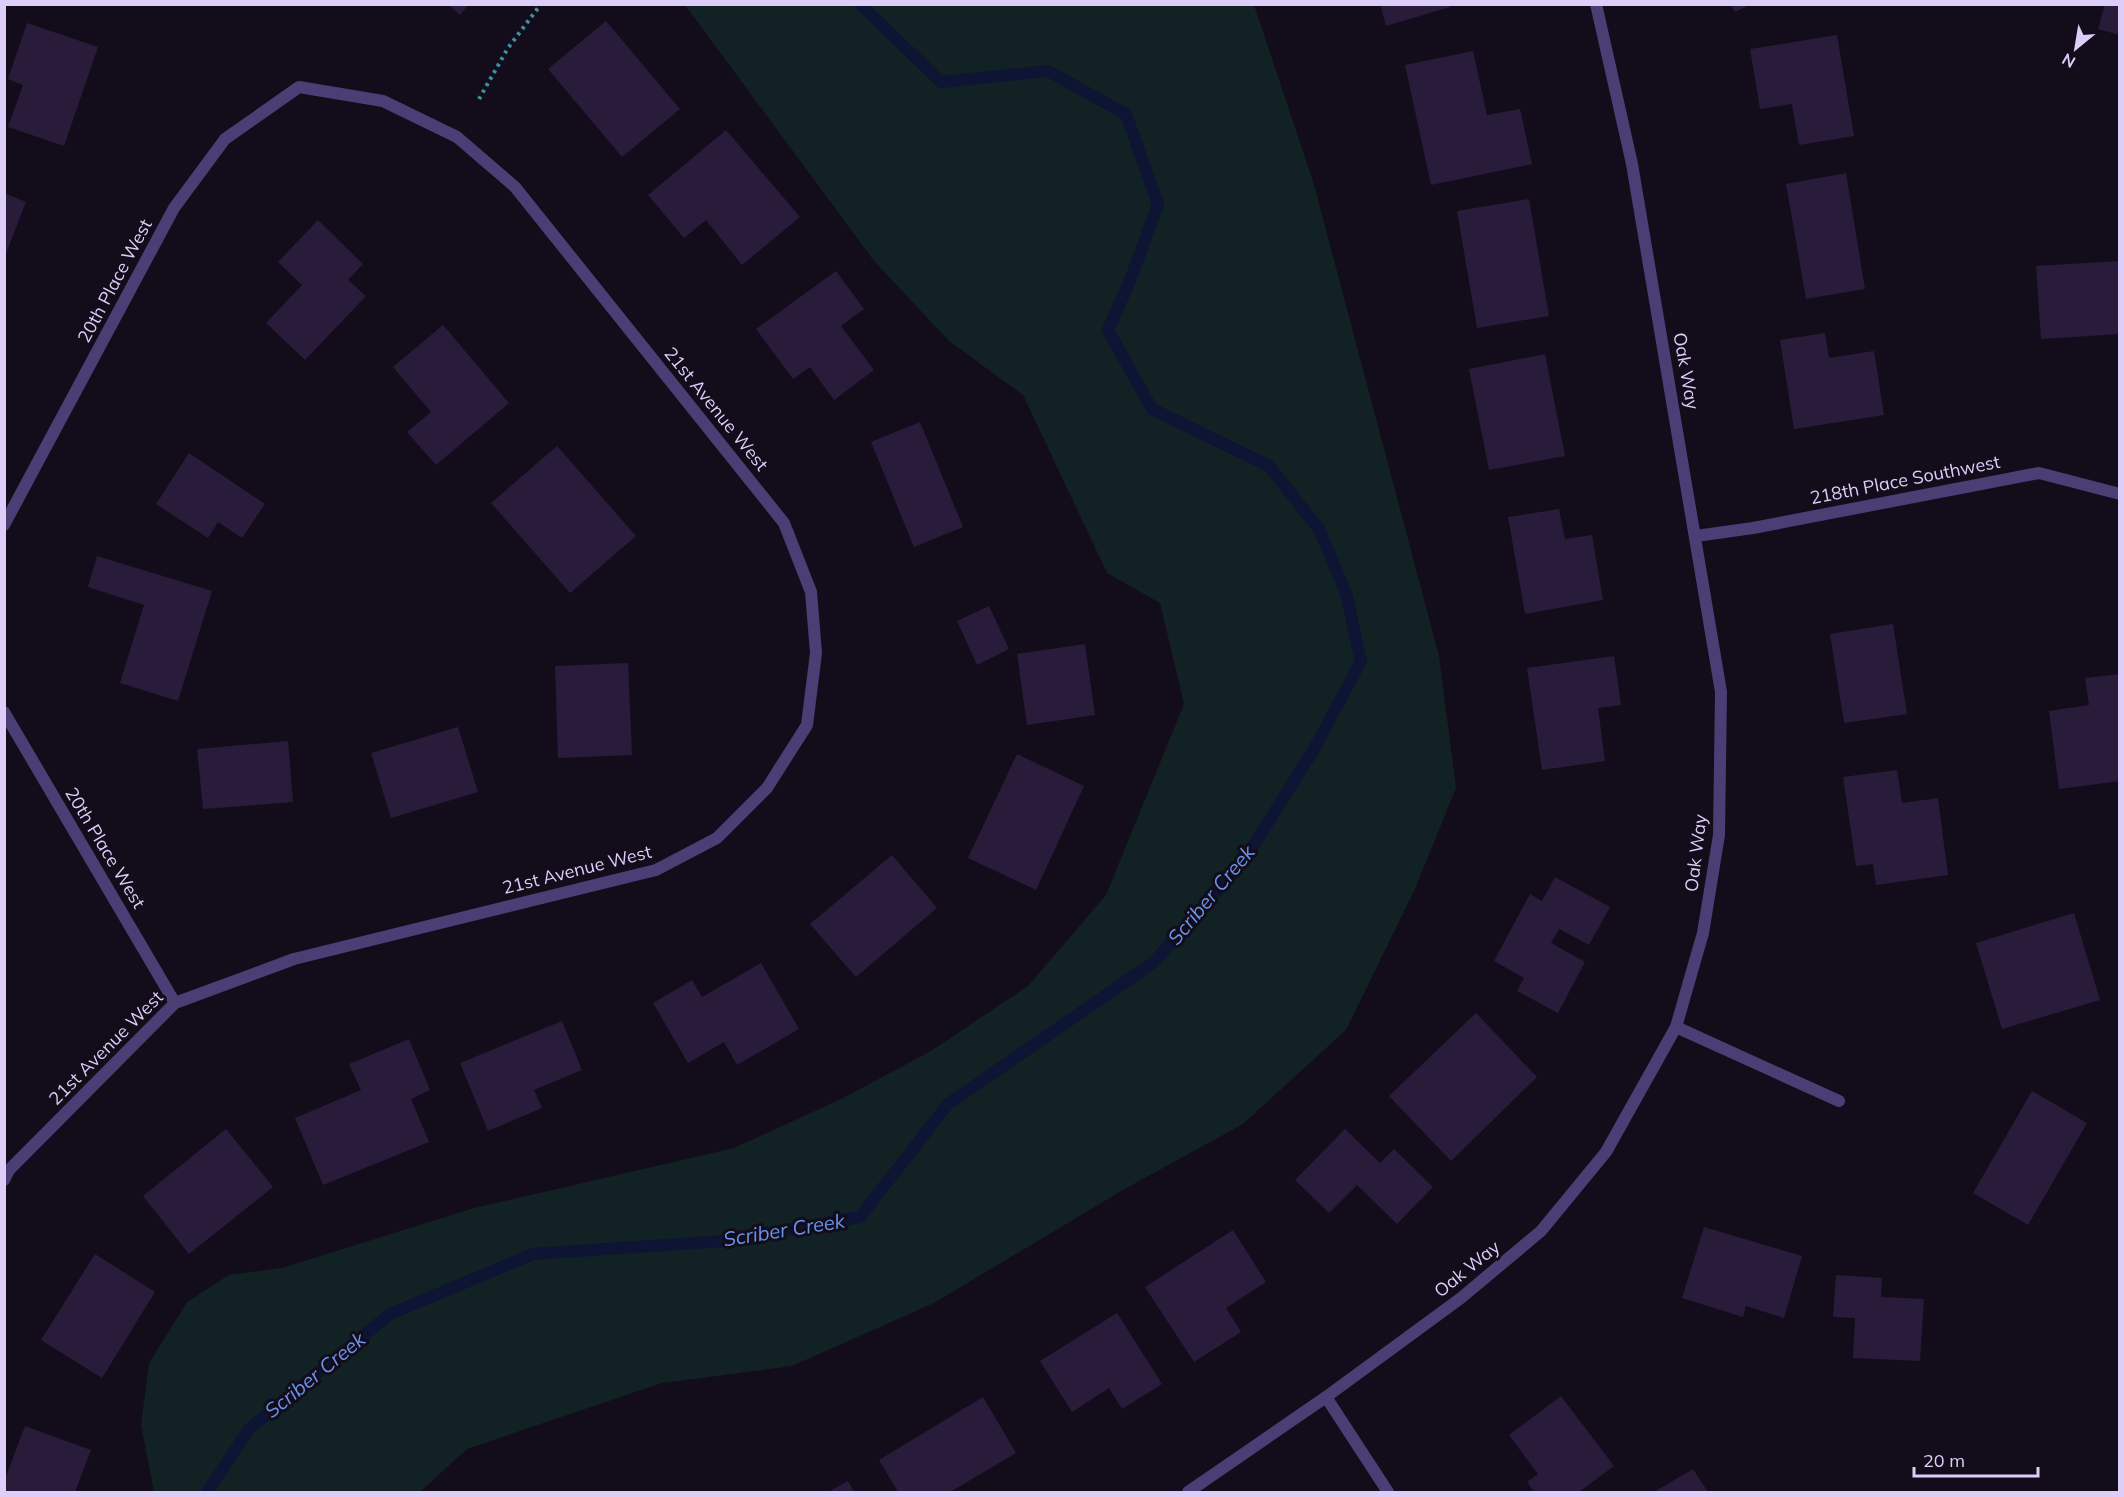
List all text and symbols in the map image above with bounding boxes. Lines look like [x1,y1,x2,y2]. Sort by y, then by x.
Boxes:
north arrow [2046,18,2106,78]
text: N [2058,49,2079,73]
street label: 20th Place West [72,215,157,347]
street label: Oak Way [1668,331,1705,412]
street label: 21st Avenue West [659,342,773,475]
street label: 218th Place Southwest [1808,450,2002,509]
street label: 20th Place West [60,783,151,912]
street label: Oak Way [1679,812,1712,893]
water label: Scriber Creek [1162,839,1260,950]
street label: 21st Avenue West [500,840,654,899]
street label: 21st Avenue West [44,986,168,1110]
water label: Scriber Creek [721,1207,847,1251]
street label: Oak Way [1429,1235,1505,1302]
water label: Scriber Creek [259,1326,371,1423]
scale bar [1914,1440,2038,1478]
text: 20 m [1923,1449,1965,1472]

